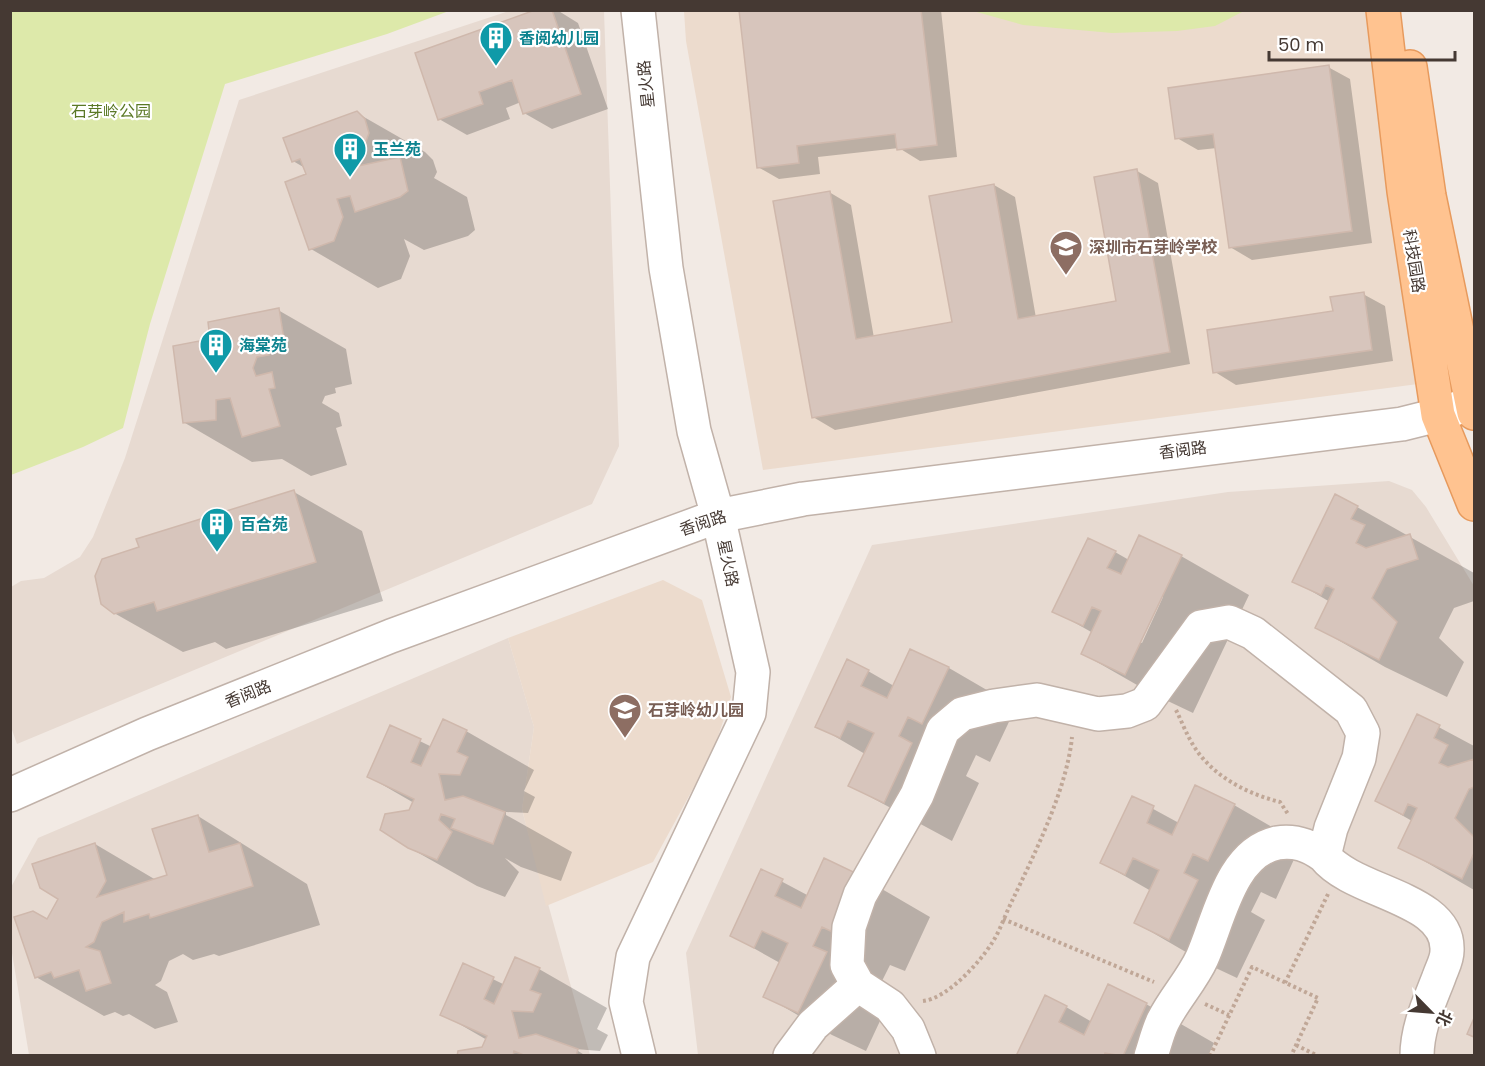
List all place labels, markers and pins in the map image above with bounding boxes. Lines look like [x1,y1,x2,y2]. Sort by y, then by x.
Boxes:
building icon: 香阅幼儿园 [478,20,514,67]
place label: 香阅幼儿园 [519,27,599,50]
building icon: 玉兰苑 [332,131,368,178]
place label: 玉兰苑 [373,138,421,161]
school or university icon: 深圳市石芽岭学校 [1048,229,1084,276]
place label: 深圳市石芽岭学校 [1089,236,1218,259]
building icon: 海棠苑 [198,327,234,374]
place label: 海棠苑 [239,334,287,357]
building icon: 百合苑 [199,506,235,553]
place label: 百合苑 [240,513,288,536]
school or university icon: 石芽岭幼儿园 [607,692,643,739]
place label: 石芽岭幼儿园 [648,699,744,722]

